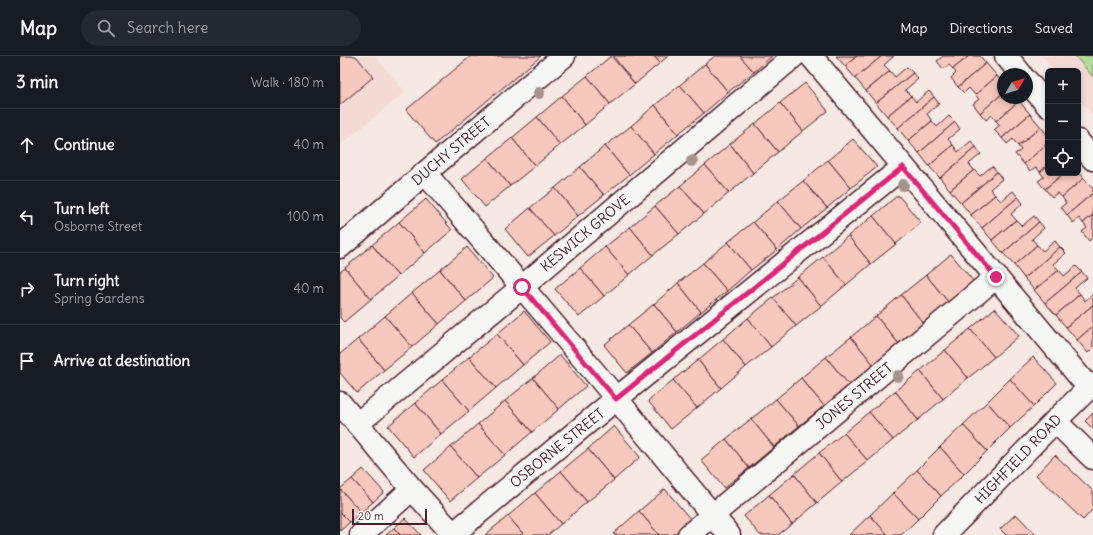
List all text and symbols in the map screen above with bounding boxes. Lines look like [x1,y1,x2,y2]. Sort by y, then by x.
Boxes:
search box [81,10,361,46]
text: Map [20,16,57,40]
icon: search [95,17,117,39]
text: Search here [127,18,208,37]
text: Map [900,19,927,37]
text: Directions [949,19,1013,37]
text: Saved [1035,19,1073,37]
north arrow [997,68,1033,104]
map controls [1045,68,1081,176]
button: + [1045,68,1081,104]
text: 3 min [16,71,58,93]
text: Walk · 180 m [251,74,324,91]
button: − [1045,104,1081,140]
street label: DUCHY STREET [408,113,494,189]
icon: ahead [16,134,38,156]
text: Continue [54,135,115,154]
text: 40 m [293,136,324,153]
button: locate [1045,140,1081,176]
street label: KESWICK GROVE [537,190,633,276]
text: Turn left [54,199,109,218]
icon: left [16,206,38,228]
text: 100 m [287,208,324,225]
text: Osborne Street [54,218,142,235]
route end [987,268,1005,286]
text: Turn right [54,271,119,290]
icon: right [16,278,38,300]
route start [513,278,531,296]
text: 40 m [293,280,324,297]
text: Spring Gardens [54,290,145,307]
icon: arrive [16,350,38,372]
text: Arrive at destination [54,351,190,370]
street label: JONES STREET [812,359,896,433]
street label: OSBORNE STREET [506,404,608,492]
street label: HIGHFIELD ROAD [971,410,1065,508]
scale bar [352,507,427,526]
text: 20 m [358,509,384,523]

